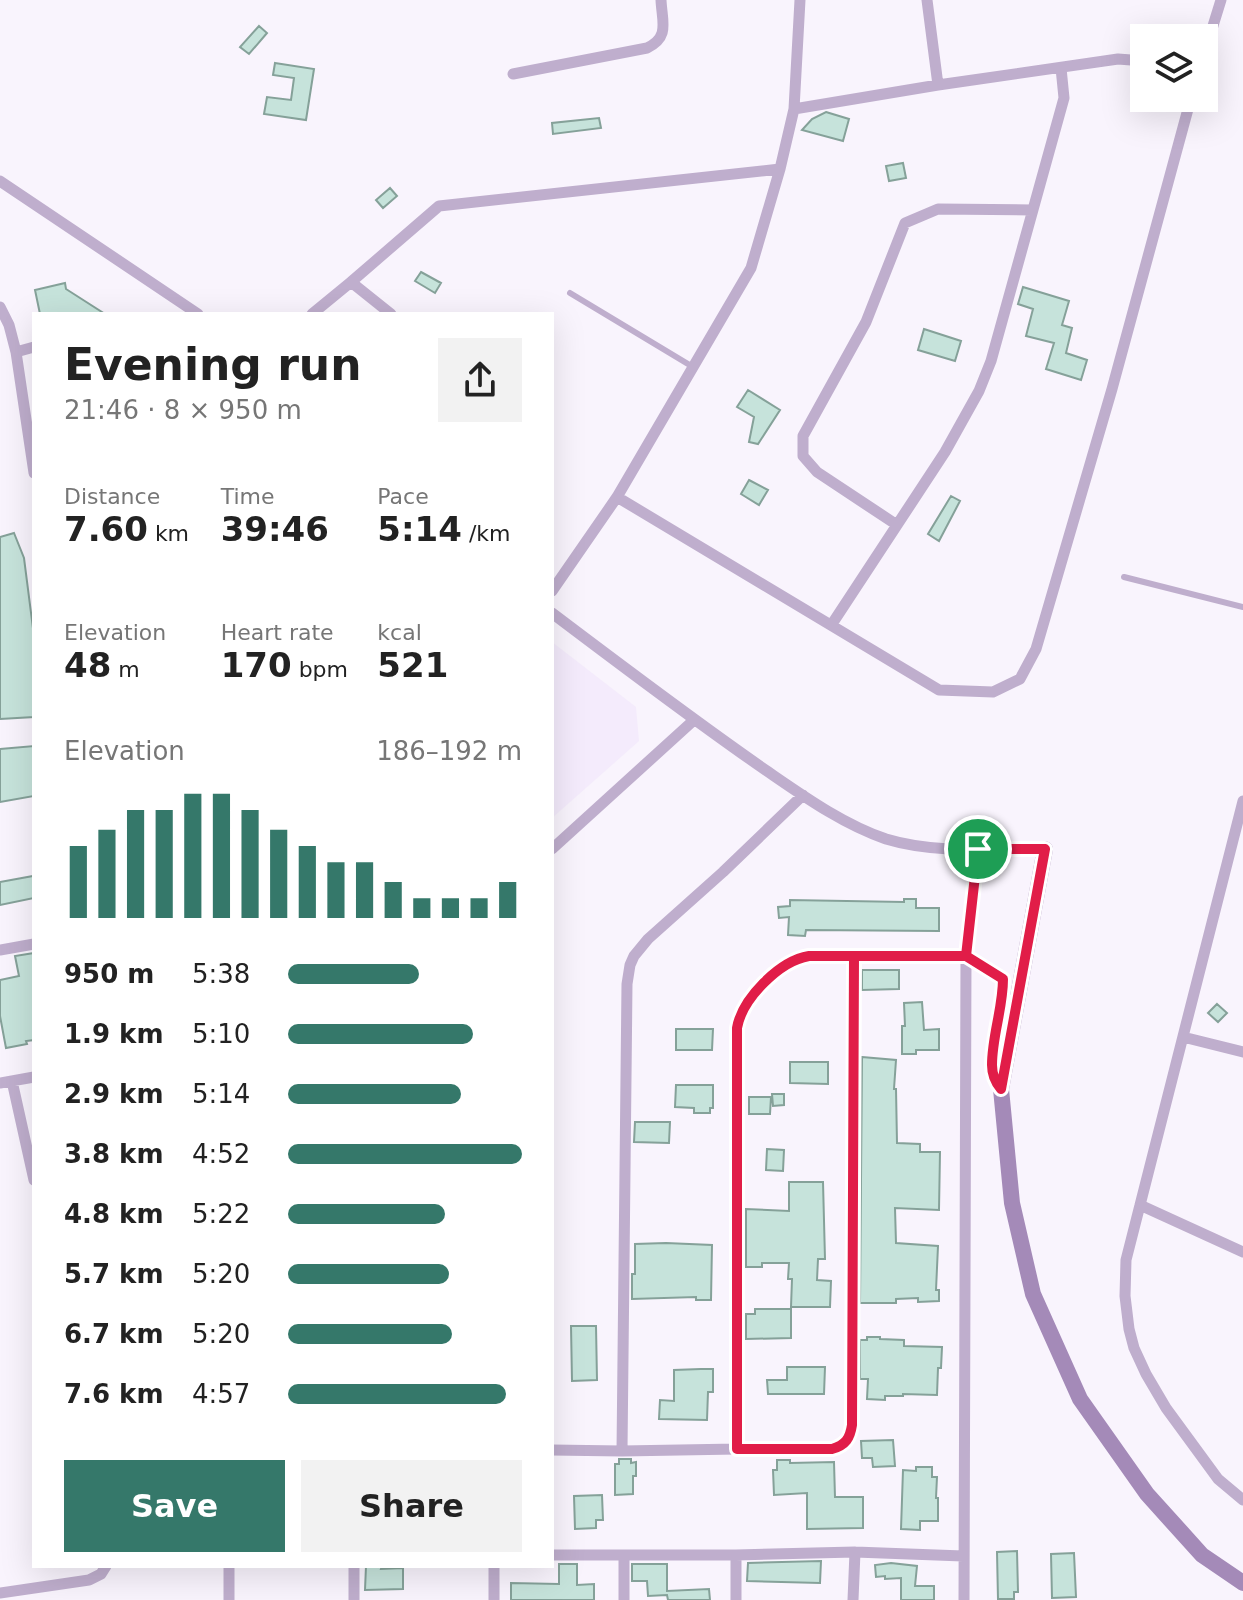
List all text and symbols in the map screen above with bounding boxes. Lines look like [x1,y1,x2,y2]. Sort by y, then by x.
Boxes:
map controls [1130,24,1218,112]
button: layers [1130,24,1218,112]
button: share [438,338,522,422]
text: Evening run [64,339,361,390]
text: 21:46 · 8 × 950 m [64,395,302,425]
text: Distance [64,484,160,509]
text: Time [221,484,275,509]
text: Pace [377,484,429,509]
text: 7.60 [64,509,148,549]
text: 39:46 [221,509,329,549]
text: 5:14 [377,509,462,549]
text: km [148,521,189,546]
text: /km [462,521,510,546]
text: Elevation [64,620,166,645]
text: Heart rate [221,620,334,645]
text: kcal [377,620,422,645]
text: 48 [64,645,111,685]
text: 170 [221,645,292,685]
text: 521 [377,645,448,685]
text: m [111,657,140,682]
text: bpm [292,657,348,682]
text: Elevation [64,736,185,766]
text: 186–192 m [376,736,522,766]
pin [944,815,1012,883]
icon: arrive [956,827,1000,871]
text: 950 m [64,959,154,989]
text: 5:38 [192,959,250,989]
text: 1.9 km [64,1019,164,1049]
text: 5:10 [192,1019,250,1049]
text: 2.9 km [64,1079,164,1109]
text: 5:14 [192,1079,250,1109]
text: 3.8 km [64,1139,164,1169]
text: 4:52 [192,1139,250,1169]
text: 4.8 km [64,1199,164,1229]
text: 5:22 [192,1199,250,1229]
text: 5.7 km [64,1259,164,1289]
text: 5:20 [192,1259,250,1289]
text: 6.7 km [64,1319,164,1349]
text: 5:20 [192,1319,250,1349]
text: 7.6 km [64,1379,164,1409]
text: 4:57 [192,1379,250,1409]
button: Save [64,1460,285,1552]
button: Share [301,1460,522,1552]

